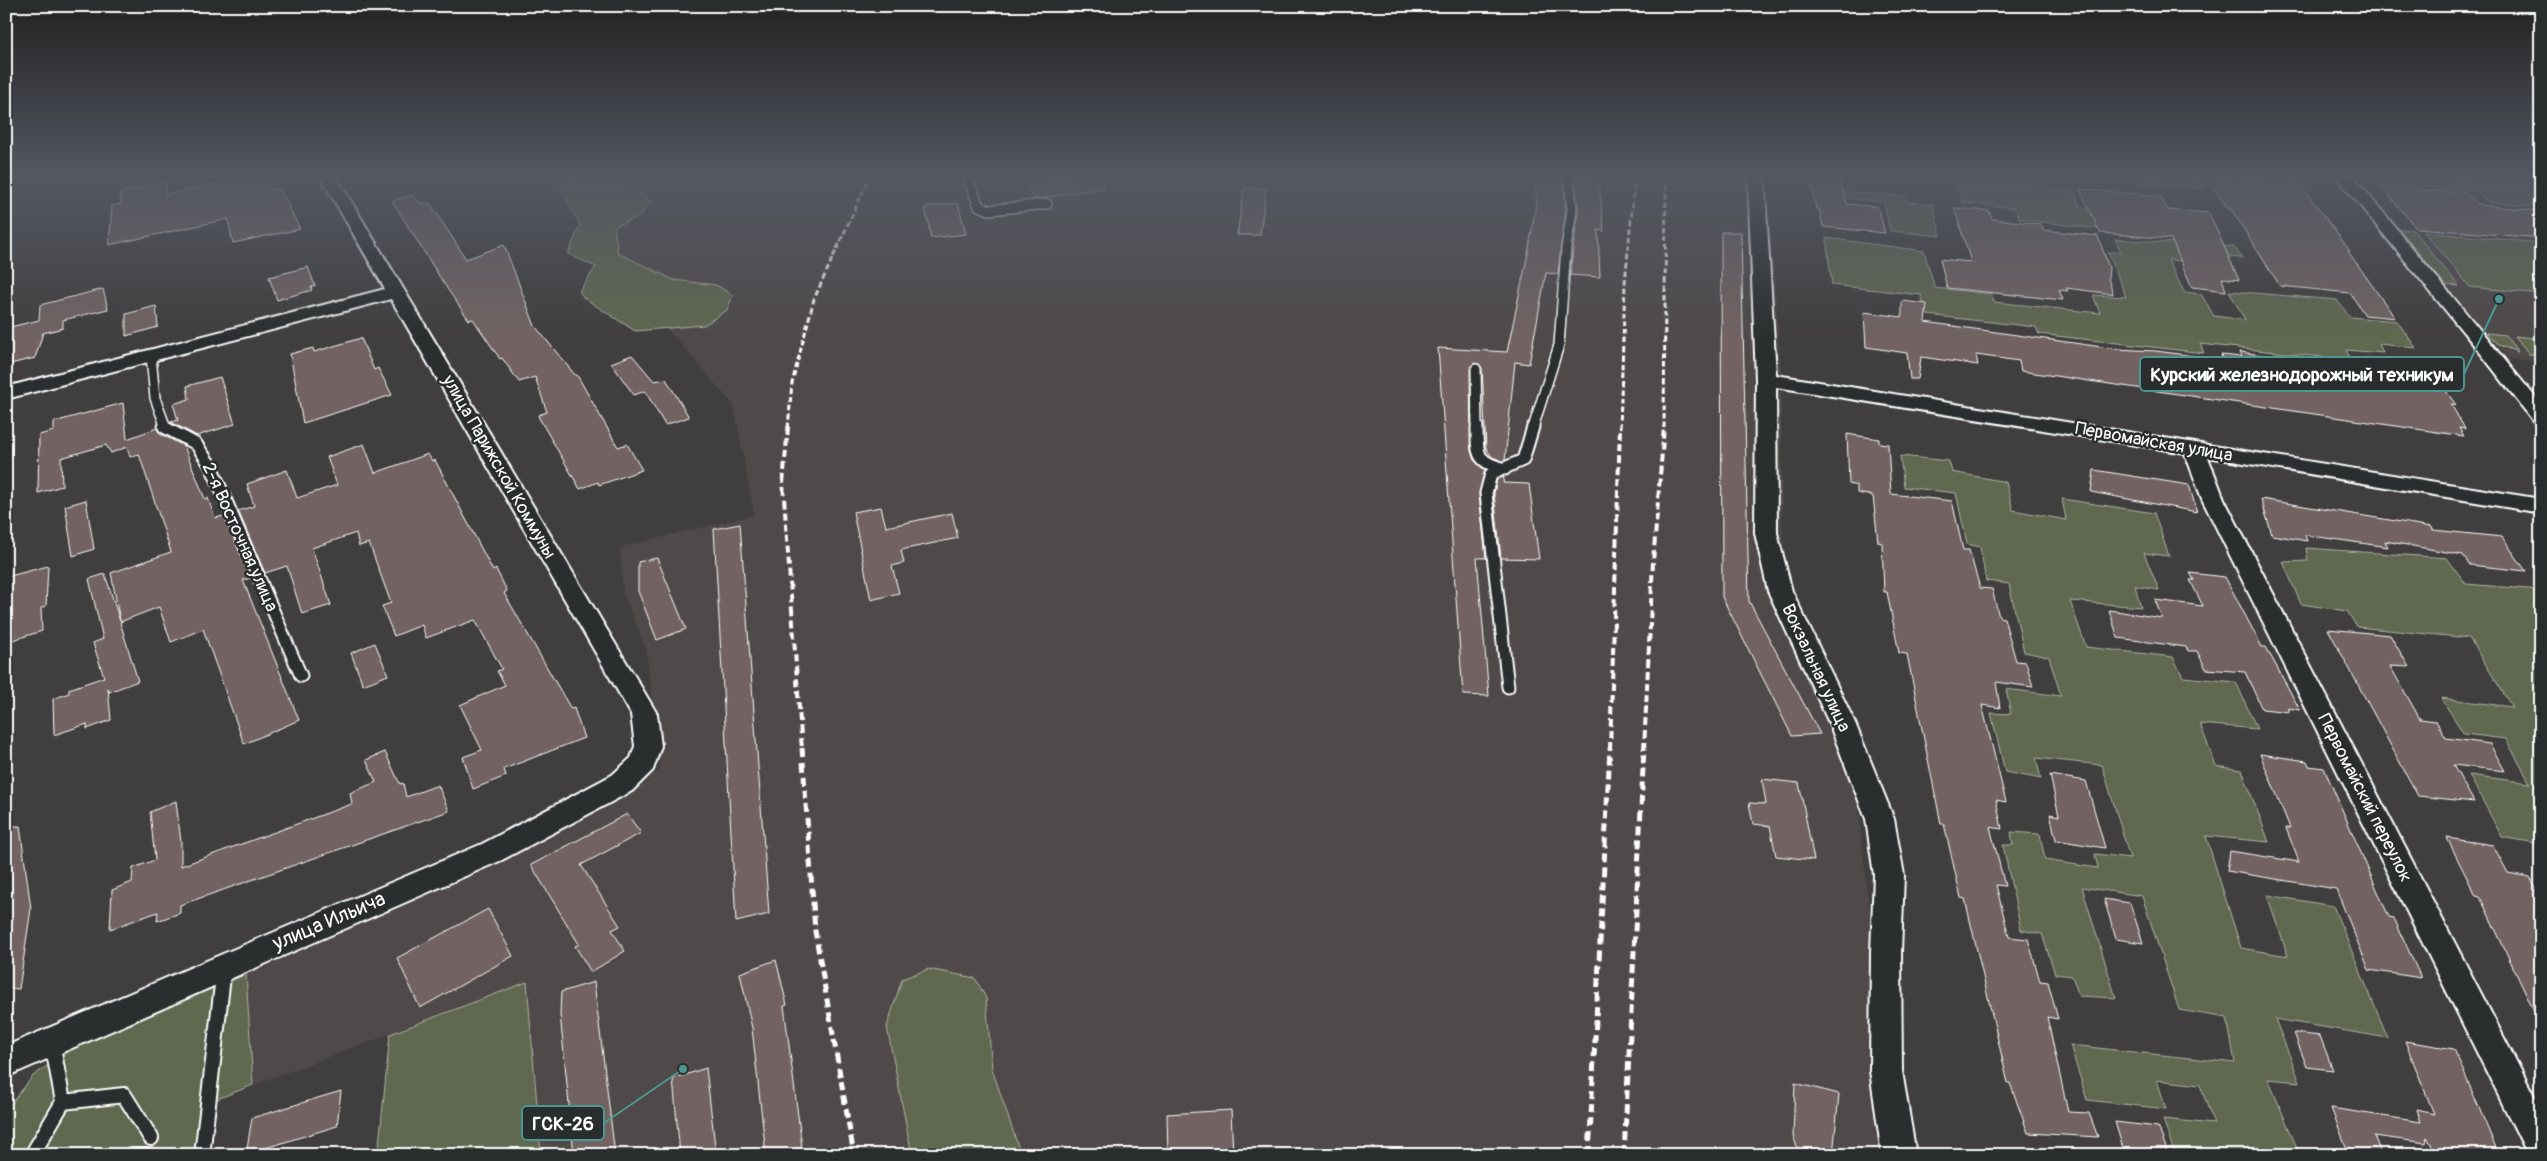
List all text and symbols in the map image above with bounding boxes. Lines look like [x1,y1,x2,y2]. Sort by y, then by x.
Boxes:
callout: Курский железнодорожный техникум [2140,357,2464,391]
text: Курский железнодорожный техникум [2150,363,2454,387]
street label: улица Парижской Коммуны [436,370,561,563]
street label: Первомайская улица [2073,417,2235,467]
street label: 2-я Восточная улица [197,459,283,615]
street label: Вокзальная улица [1776,600,1856,736]
street label: Первомайский переулок [2313,710,2417,886]
street label: улица Ильича [268,885,389,957]
callout: ГСК-26 [522,1106,604,1140]
text: ГСК-26 [532,1112,594,1136]

